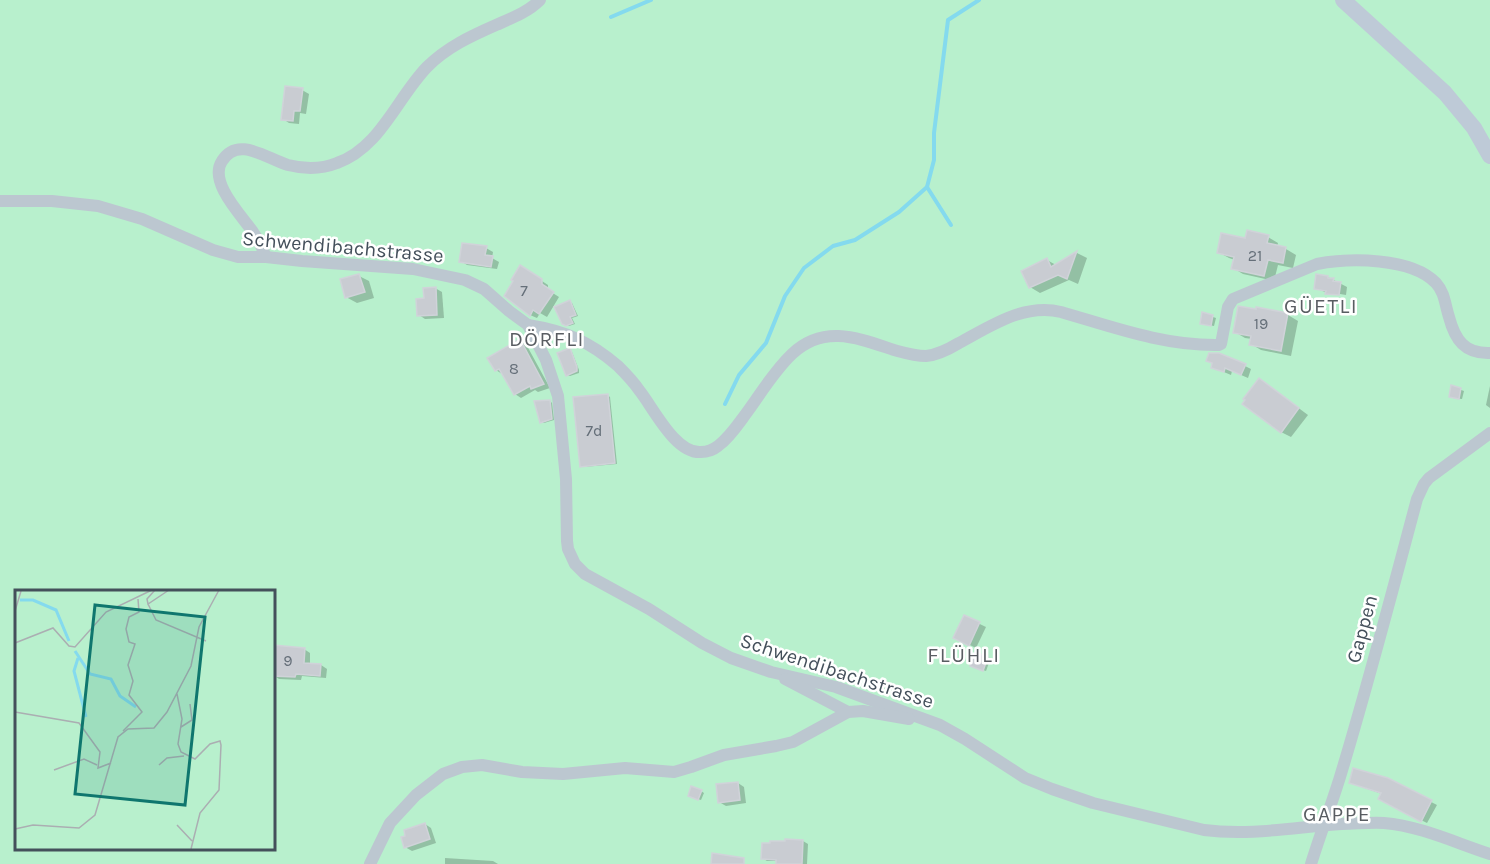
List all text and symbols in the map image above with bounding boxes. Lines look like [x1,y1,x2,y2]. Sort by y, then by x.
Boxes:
street label: Schwendibachstrasse [241,227,445,267]
house number: 21 [1248,246,1262,265]
house number: 7 [520,281,528,300]
district label: GÜETLI [1284,294,1358,318]
house number: 19 [1254,314,1268,333]
district label: DÖRFLI [509,327,585,351]
house number: 8 [509,359,519,378]
house number: 7d [586,421,603,440]
inset map [15,590,274,849]
street label: Gappen [1342,592,1382,666]
street label: Schwendibachstrasse [737,629,937,713]
district label: FLÜHLI [927,643,1001,667]
house number: 9 [283,651,293,670]
district label: GAPPE [1303,802,1371,826]

